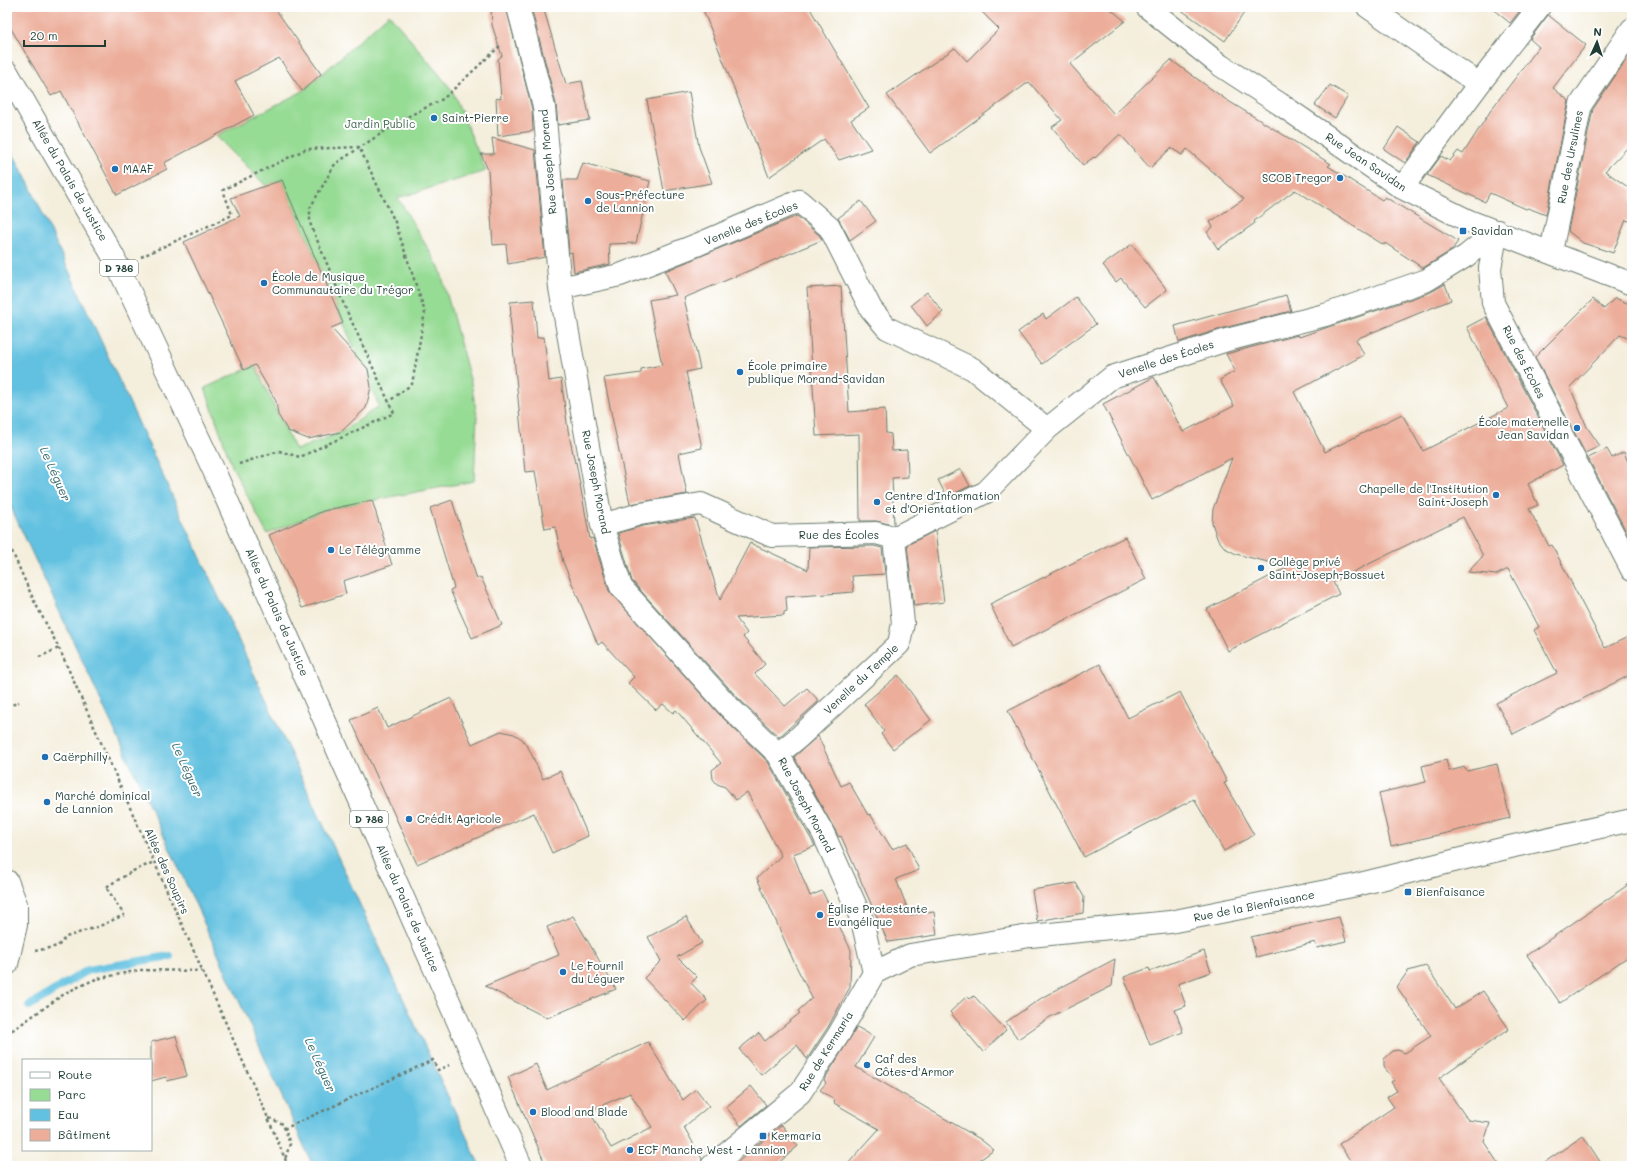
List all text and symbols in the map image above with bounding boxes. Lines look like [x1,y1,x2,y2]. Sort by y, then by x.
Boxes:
scale bar [24,22,105,48]
north arrow [1577,22,1617,62]
text: N [1593,24,1602,39]
text: 20 m [30,27,58,43]
street label: Rue Joseph Morand [535,109,560,215]
street label: Rue des Ursulines [1553,109,1586,205]
place label: Saint-Pierre [442,110,509,125]
marker: Saint-Pierre [429,113,439,123]
street label: Allée du Palais de Justice [29,116,112,244]
park label: Jardin Public [345,116,415,131]
street label: Rue Jean Savidan [1323,129,1410,194]
place label: MAAF [123,161,153,176]
marker: MAAF [110,164,120,174]
place label: SCOB Tregor [1262,170,1332,185]
marker: SCOB Tregor [1335,173,1345,183]
place label: Sous-Préfecture de Lannion [596,187,685,215]
marker: Sous-Préfecture de Lannion [583,196,593,206]
street label: Venelle des Écoles [702,197,800,248]
place label: Savidan [1471,223,1513,238]
marker: Savidan [1458,226,1468,236]
road number: D 786 [100,260,138,276]
place label: École de Musique Communautaire du Trégor [272,269,413,297]
marker: École de Musique Communautaire du Trégor [259,278,269,288]
street label: Rue des Écoles [1500,323,1549,401]
street label: Venelle des Écoles [1116,336,1215,381]
place label: École primaire publique Morand-Savidan [748,358,885,386]
marker: École primaire publique Morand-Savidan [735,367,745,377]
place label: École maternelle Jean Savidan [1479,414,1569,442]
marker: École maternelle Jean Savidan [1572,423,1582,433]
street label: Rue Joseph Morand [579,429,614,535]
water label: Le Léguer [37,444,75,504]
place label: Chapelle de l'Institution Saint-Joseph [1359,481,1488,509]
place label: Centre d'Information et d'Orientation [885,488,1000,516]
marker: Chapelle de l'Institution Saint-Joseph [1491,490,1501,500]
marker: Centre d'Information et d'Orientation [872,497,882,507]
street label: Rue des Écoles [799,527,879,542]
place label: Le Télégramme [339,542,421,557]
marker: Le Télégramme [326,545,336,555]
street label: Allée du Palais de Justice [242,546,313,678]
place label: Collège privé Saint-Joseph-Bossuet [1269,554,1385,582]
marker: Collège privé Saint-Joseph-Bossuet [1256,563,1266,573]
street label: Venelle du Temple [820,640,901,717]
water label: Le Léguer [169,740,207,800]
place label: Caërphilly [53,749,108,764]
marker: Caërphilly [40,752,50,762]
street label: Rue Joseph Morand [775,755,838,855]
place label: Marché dominical de Lannion [55,788,150,816]
marker: Marché dominical de Lannion [42,797,52,807]
road number: D 786 [350,811,388,827]
place label: Crédit Agricole [417,811,502,826]
marker: Crédit Agricole [404,814,414,824]
street label: Allée des Soupirs [142,825,193,916]
street label: Allée du Palais de Justice [373,842,444,974]
place label: Bienfaisance [1416,884,1485,899]
street label: Rue de la Bienfaisance [1192,886,1316,925]
marker: Bienfaisance [1403,887,1413,897]
place label: Église Protestante Evangélique [828,901,928,929]
marker: Église Protestante Evangélique [815,910,825,920]
place label: Le Fournil du Léguer [571,958,625,986]
marker: Le Fournil du Léguer [558,967,568,977]
street label: Rue de Kermaria [795,1008,856,1093]
water label: Le Léguer [302,1035,340,1095]
place label: Caf des Côtes-d'Armor [875,1051,954,1079]
legend [22,1059,152,1151]
marker: Caf des Côtes-d'Armor [862,1060,872,1070]
text: Route [58,1066,92,1082]
text: Parc [58,1086,86,1102]
place label: Blood and Blade [541,1104,628,1119]
text: Eau [58,1106,79,1122]
marker: Blood and Blade [528,1107,538,1117]
text: Bâtiment [58,1126,111,1142]
place label: Kermaria [771,1128,822,1143]
marker: Kermaria [758,1131,768,1141]
place label: ECF Manche West - Lannion [638,1142,786,1157]
marker: ECF Manche West - Lannion [625,1145,635,1155]

